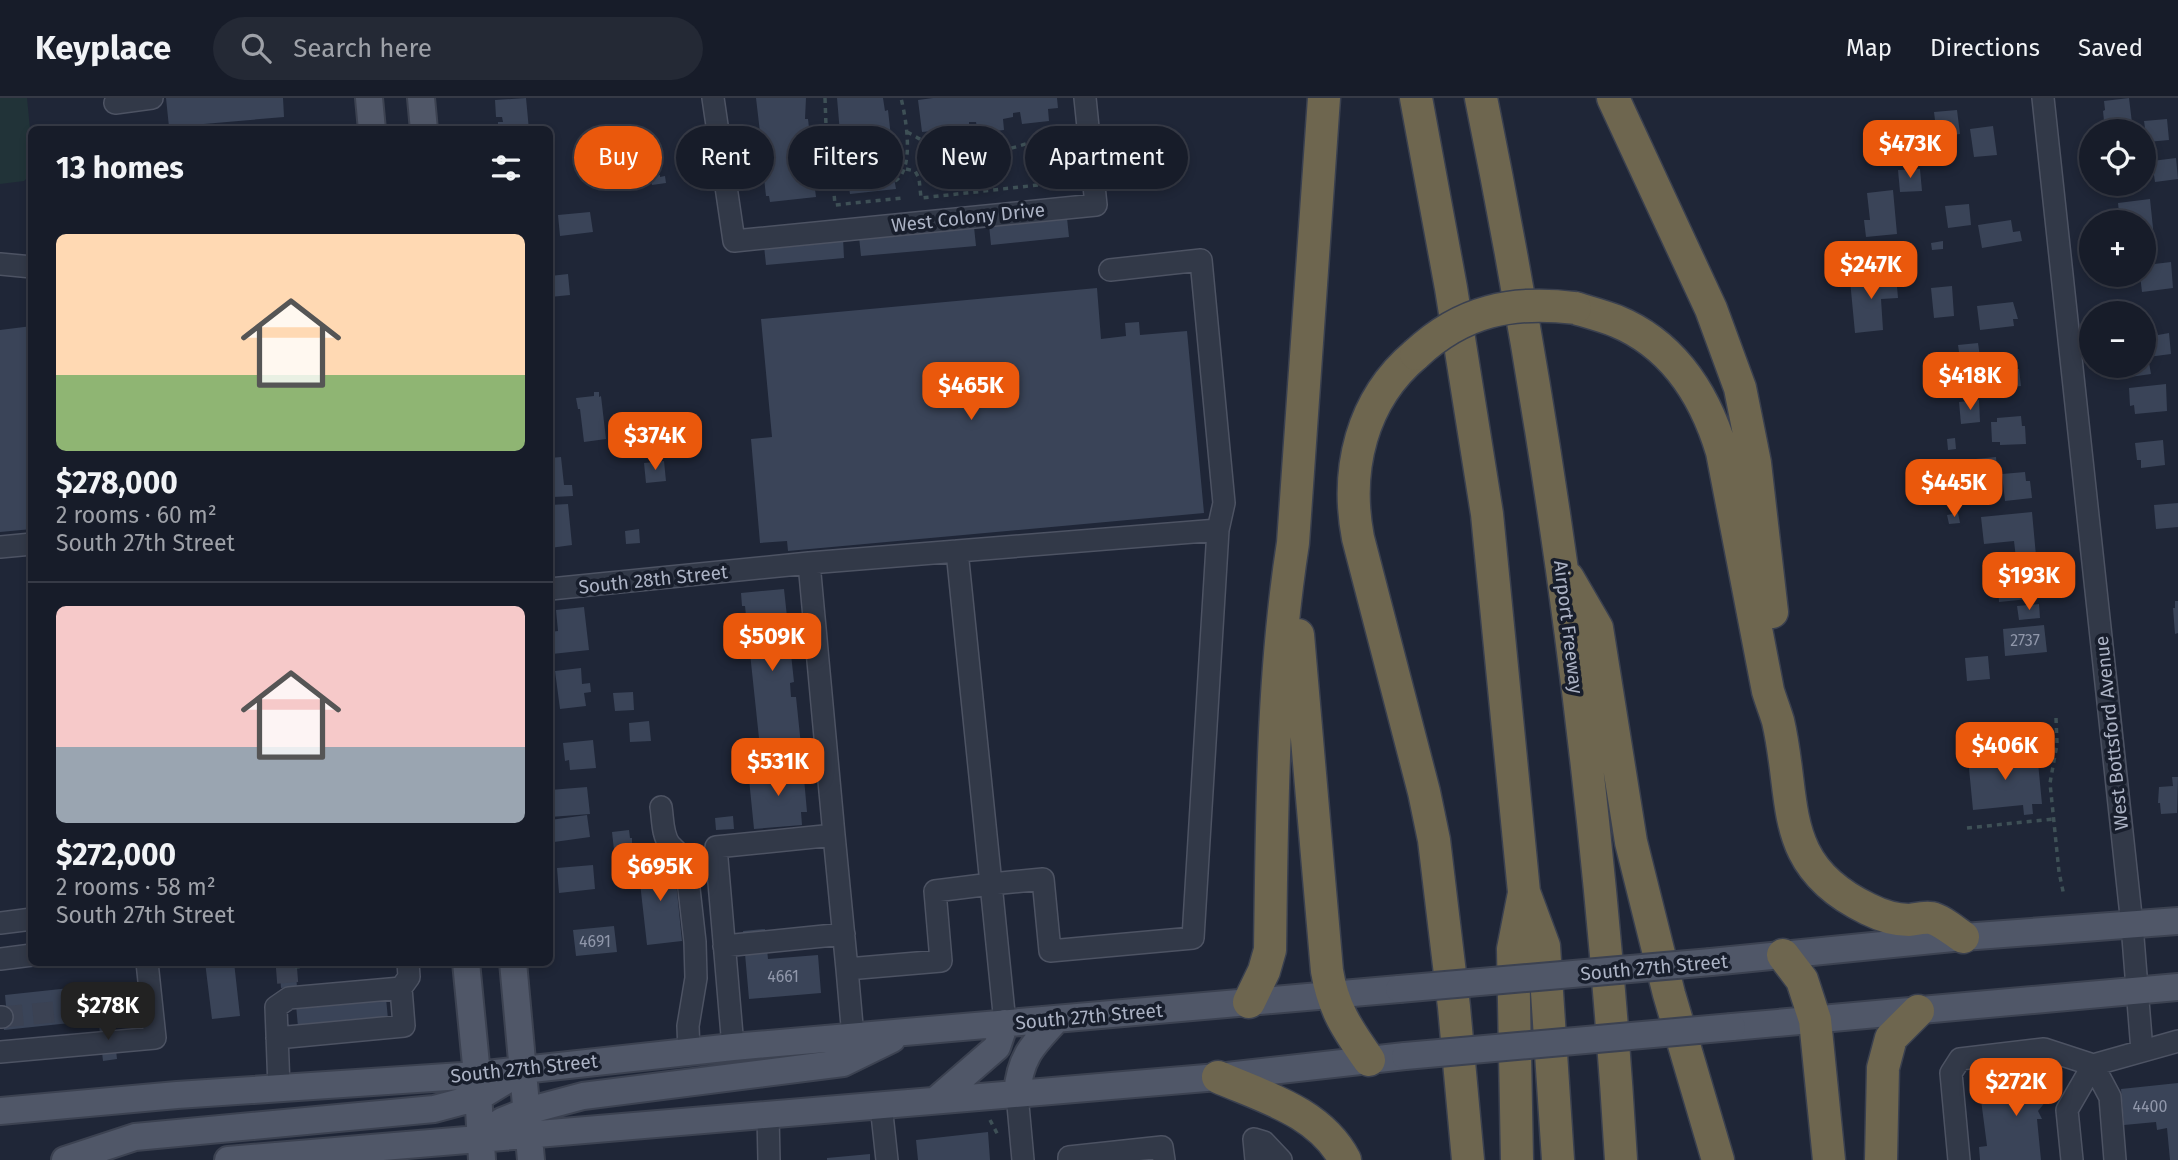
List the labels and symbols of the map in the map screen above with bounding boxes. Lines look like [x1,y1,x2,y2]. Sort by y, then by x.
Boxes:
pin: $473K [1861,120,1959,180]
street label: West Colony Drive [890,198,1046,237]
pin: $247K [1822,242,1920,301]
pin: $418K [1921,352,2019,412]
pin: $465K [922,362,1020,422]
pin: $374K [606,412,704,472]
pin: $445K [1905,460,2003,519]
pin: $193K [1980,552,2078,612]
street label: Airport Freeway [1549,559,1588,696]
street label: South 28th Street [577,560,729,599]
pin: $509K [723,614,821,673]
house number: 2737 [2010,631,2040,650]
street label: West Bottsford Avenue [2090,635,2133,831]
pin: $406K [1956,722,2054,782]
pin: $531K [729,738,827,798]
pin: $695K [611,844,709,903]
house number: 4691 [579,932,611,951]
street label: South 27th Street [1579,950,1729,985]
house number: 4661 [767,967,799,986]
pin: $278K [59,982,157,1042]
street label: South 27th Street [1014,999,1164,1034]
street label: South 27th Street [449,1049,599,1088]
pin: $272K [1967,1058,2065,1118]
house number: 4400 [2133,1097,2168,1116]

